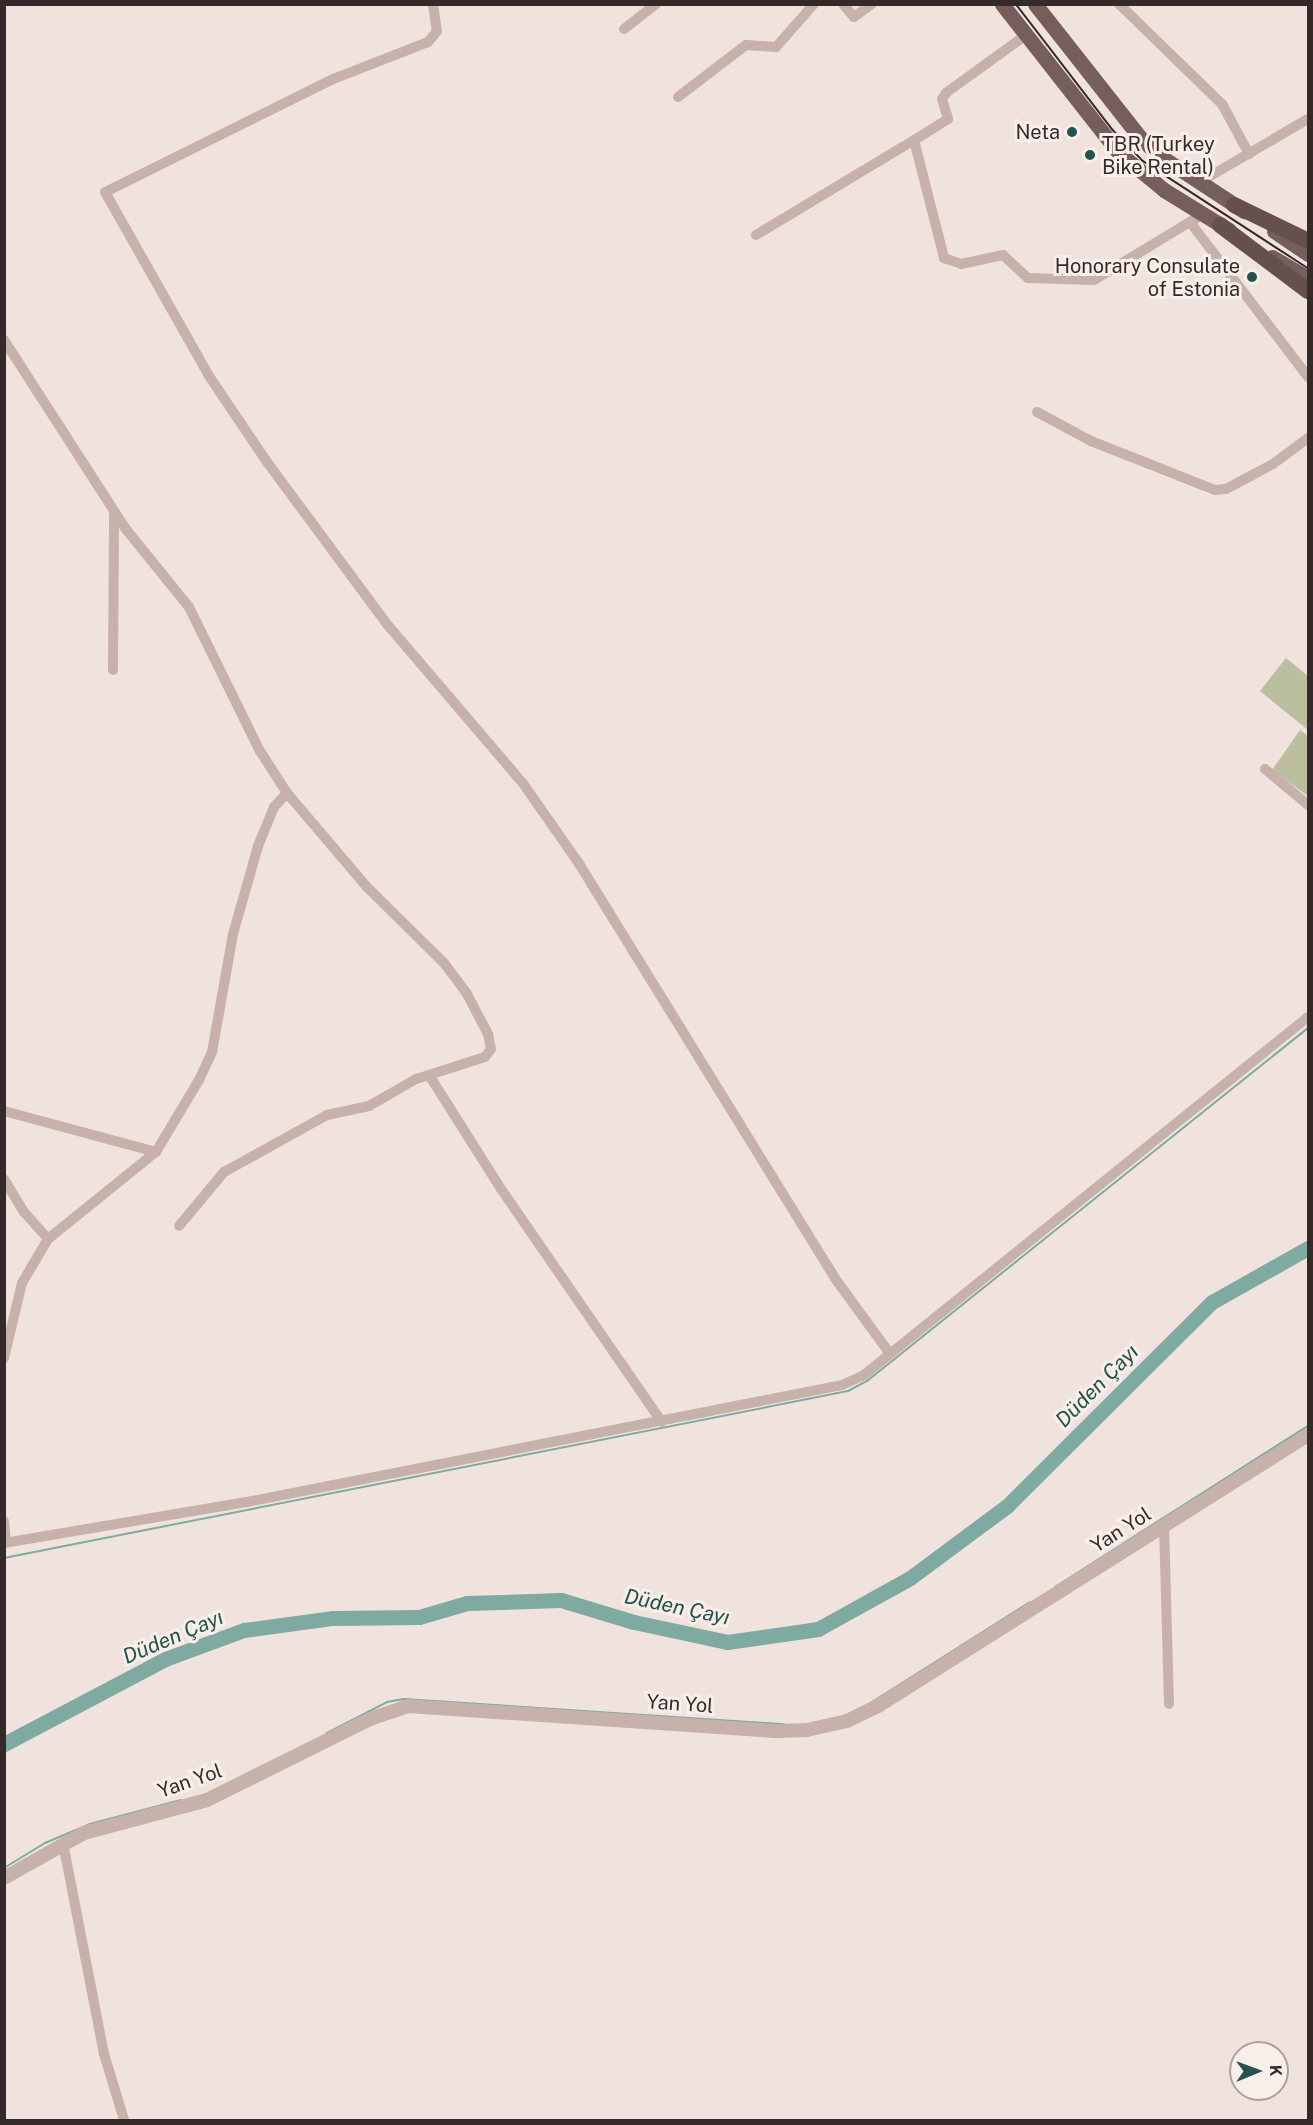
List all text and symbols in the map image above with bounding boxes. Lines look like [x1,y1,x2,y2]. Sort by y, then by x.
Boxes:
place label: Neta [1015,120,1060,144]
marker: Neta [1065,125,1079,139]
place label: TBR (Turkey Bike Rental) [1102,132,1215,179]
marker: TBR (Turkey Bike Rental) [1083,148,1097,162]
place label: Honorary Consulate of Estonia [1055,254,1240,301]
marker: Honorary Consulate of Estonia [1245,270,1259,284]
water label: Düden Çayı [1050,1339,1144,1433]
street label: Yan Yol [1086,1502,1156,1558]
water label: Düden Çayı [622,1584,732,1630]
water label: Düden Çayı [119,1605,227,1669]
street label: Yan Yol [646,1690,714,1718]
street label: Yan Yol [155,1759,225,1803]
north arrow [1229,2041,1289,2101]
text: K [1266,2065,1285,2077]

